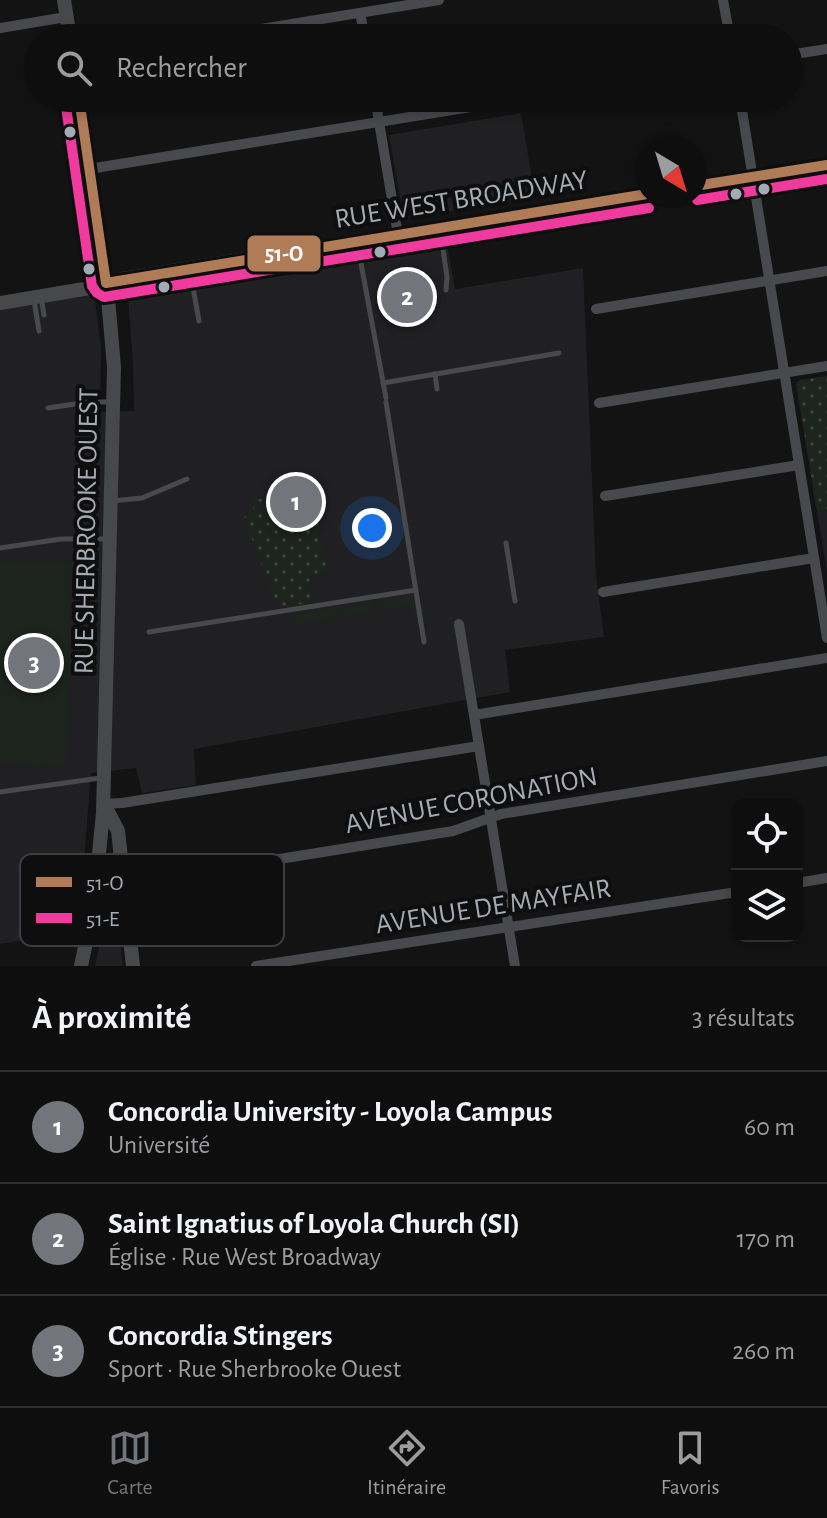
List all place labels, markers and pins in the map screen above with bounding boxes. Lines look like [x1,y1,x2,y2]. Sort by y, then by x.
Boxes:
unlabelled marker [62,124,78,140]
unlabelled marker [756,181,772,197]
unlabelled marker [728,186,744,202]
unlabelled marker [372,244,388,260]
unlabelled marker [81,261,97,277]
pin: 2 [381,267,433,327]
unlabelled marker [156,279,172,295]
pin: 1 [270,472,322,532]
pin: 3 [8,633,60,693]

